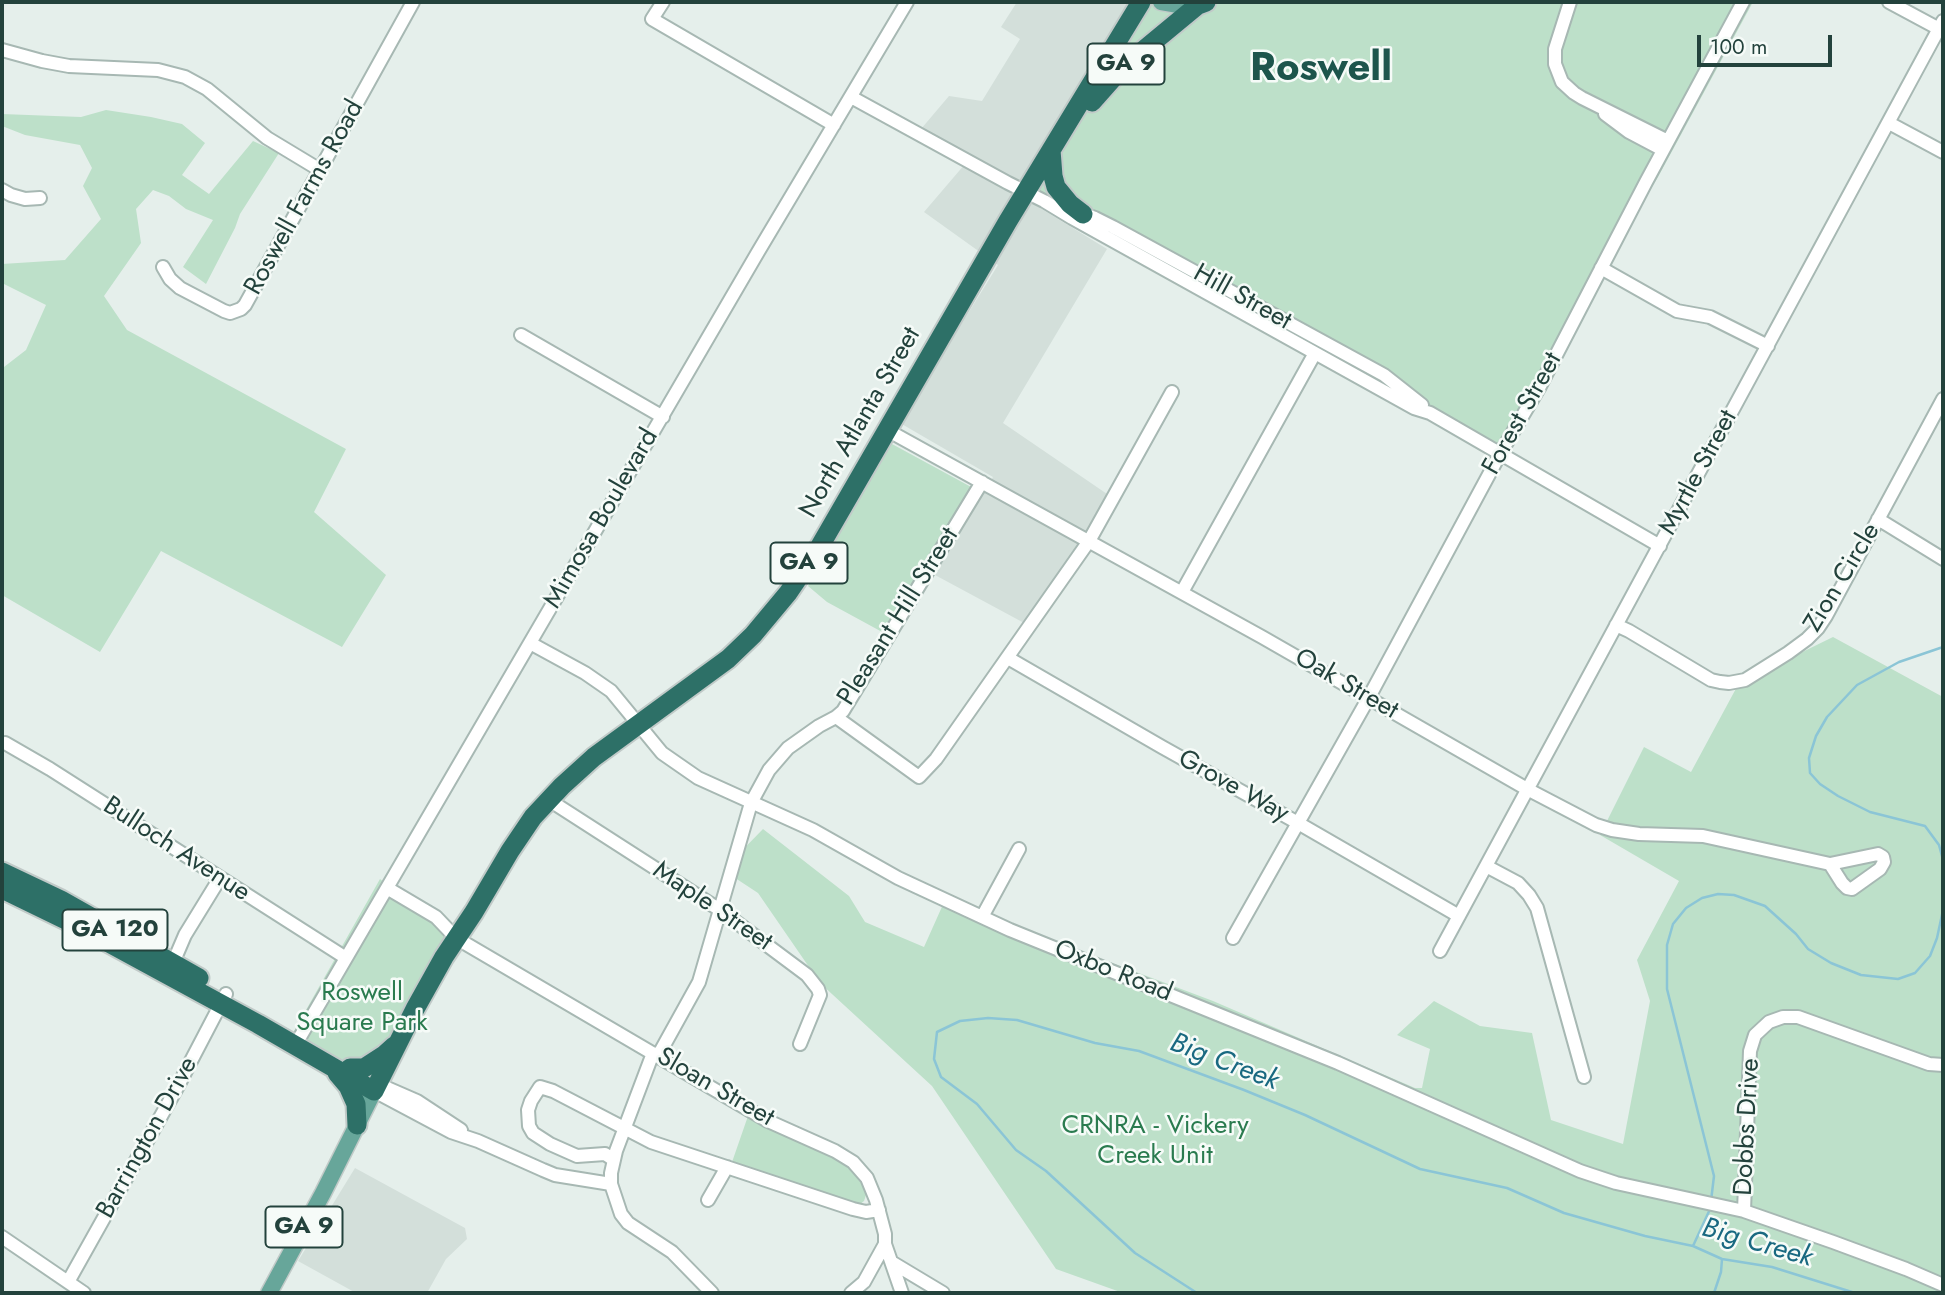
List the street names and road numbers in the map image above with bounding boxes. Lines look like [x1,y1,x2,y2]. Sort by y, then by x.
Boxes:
road number: GA 9 [1088,43,1164,84]
street label: Roswell Farms Road [239,95,371,301]
street label: Hill Street [1188,258,1296,338]
street label: North Atlanta Street [794,322,928,524]
street label: Forest Street [1477,347,1569,481]
street label: Myrtle Street [1653,405,1745,541]
street label: Mimosa Boulevard [538,424,666,614]
street label: Zion Circle [1798,518,1888,638]
street label: Pleasant Hill Street [832,522,966,712]
road number: GA 9 [770,542,848,584]
street label: Oak Street [1289,643,1403,727]
street label: Grove Way [1172,744,1294,830]
street label: Bulloch Avenue [97,791,255,909]
street label: Maple Street [646,856,778,958]
road number: GA 120 [62,910,168,950]
street label: Oxbo Road [1050,934,1176,1010]
street label: Sloan Street [651,1042,779,1134]
street label: Barrington Drive [91,1052,205,1224]
street label: Dobbs Drive [1729,1057,1767,1197]
road number: GA 9 [266,1206,342,1247]

